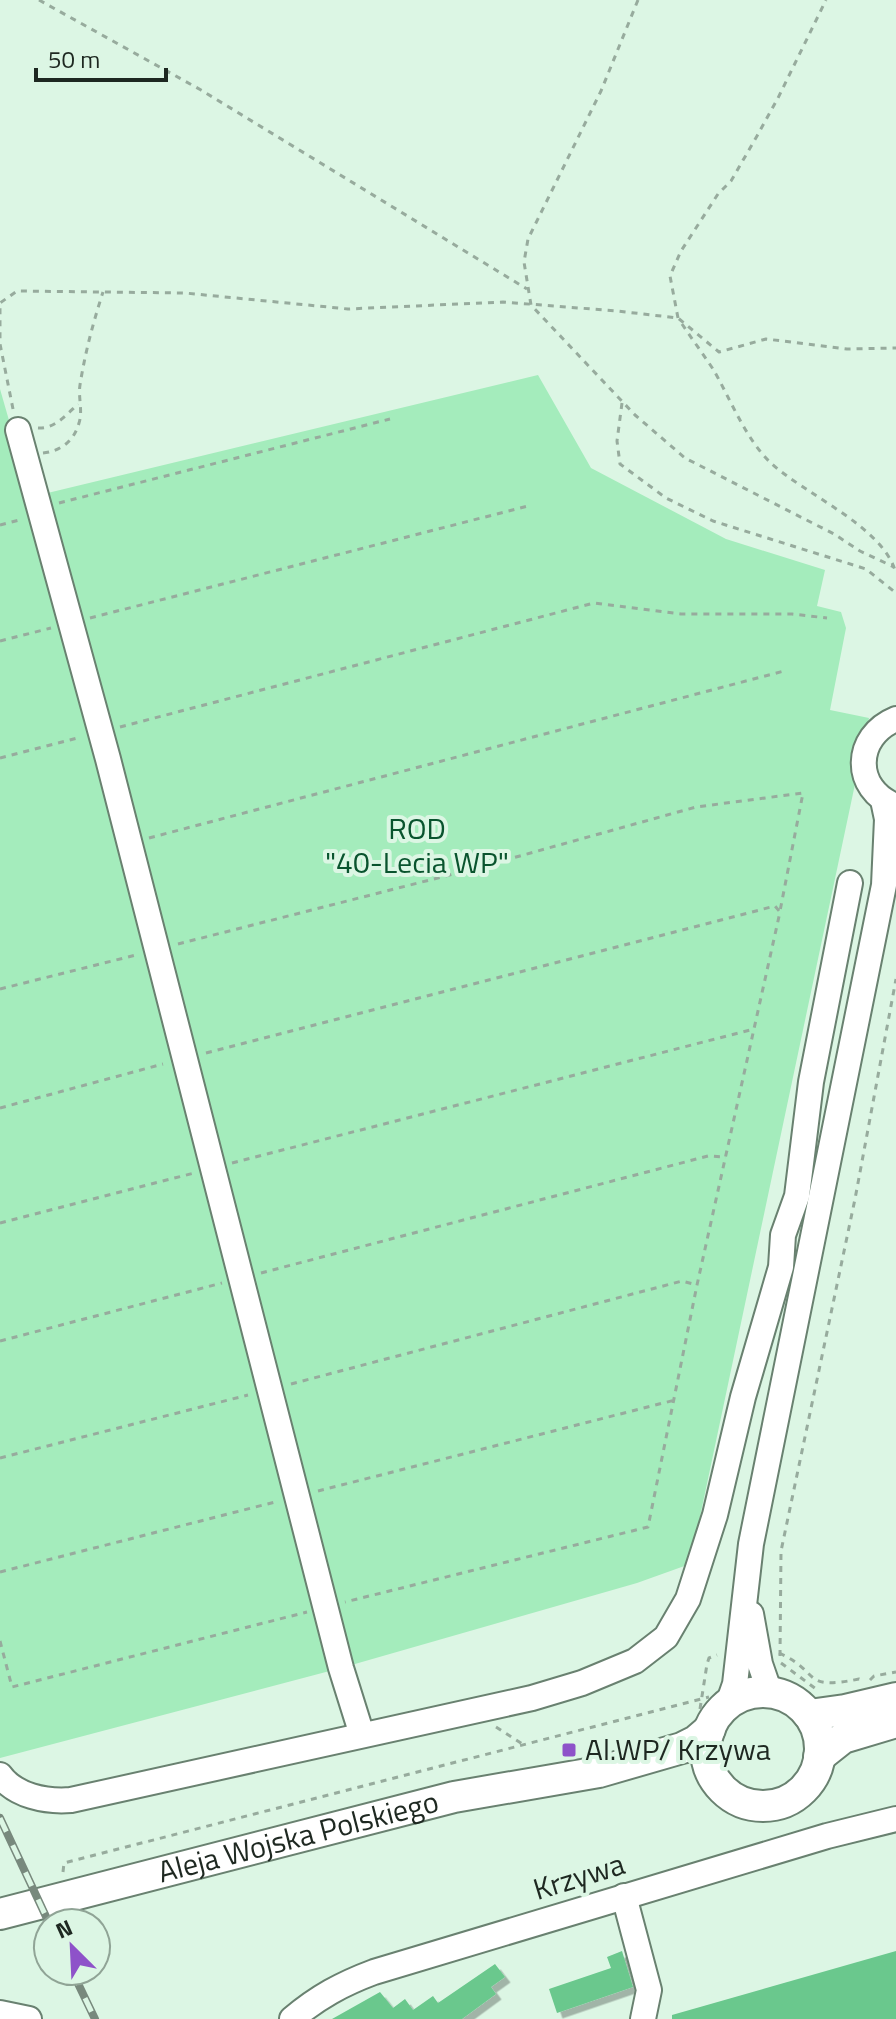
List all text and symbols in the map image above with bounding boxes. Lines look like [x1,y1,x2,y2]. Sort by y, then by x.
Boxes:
scale bar [36,32,166,82]
text: 50 m [48,41,100,77]
park label: ROD "40-Lecia WP" [325,805,509,885]
place label: Al.WP/ Krzywa [585,1726,771,1772]
marker: Al.WP/ Krzywa [560,1741,578,1759]
street label: Aleja Wojska Polskiego [153,1778,443,1894]
street label: Krzywa [527,1840,630,1912]
north arrow [32,1907,112,1987]
text: N [50,1910,78,1947]

